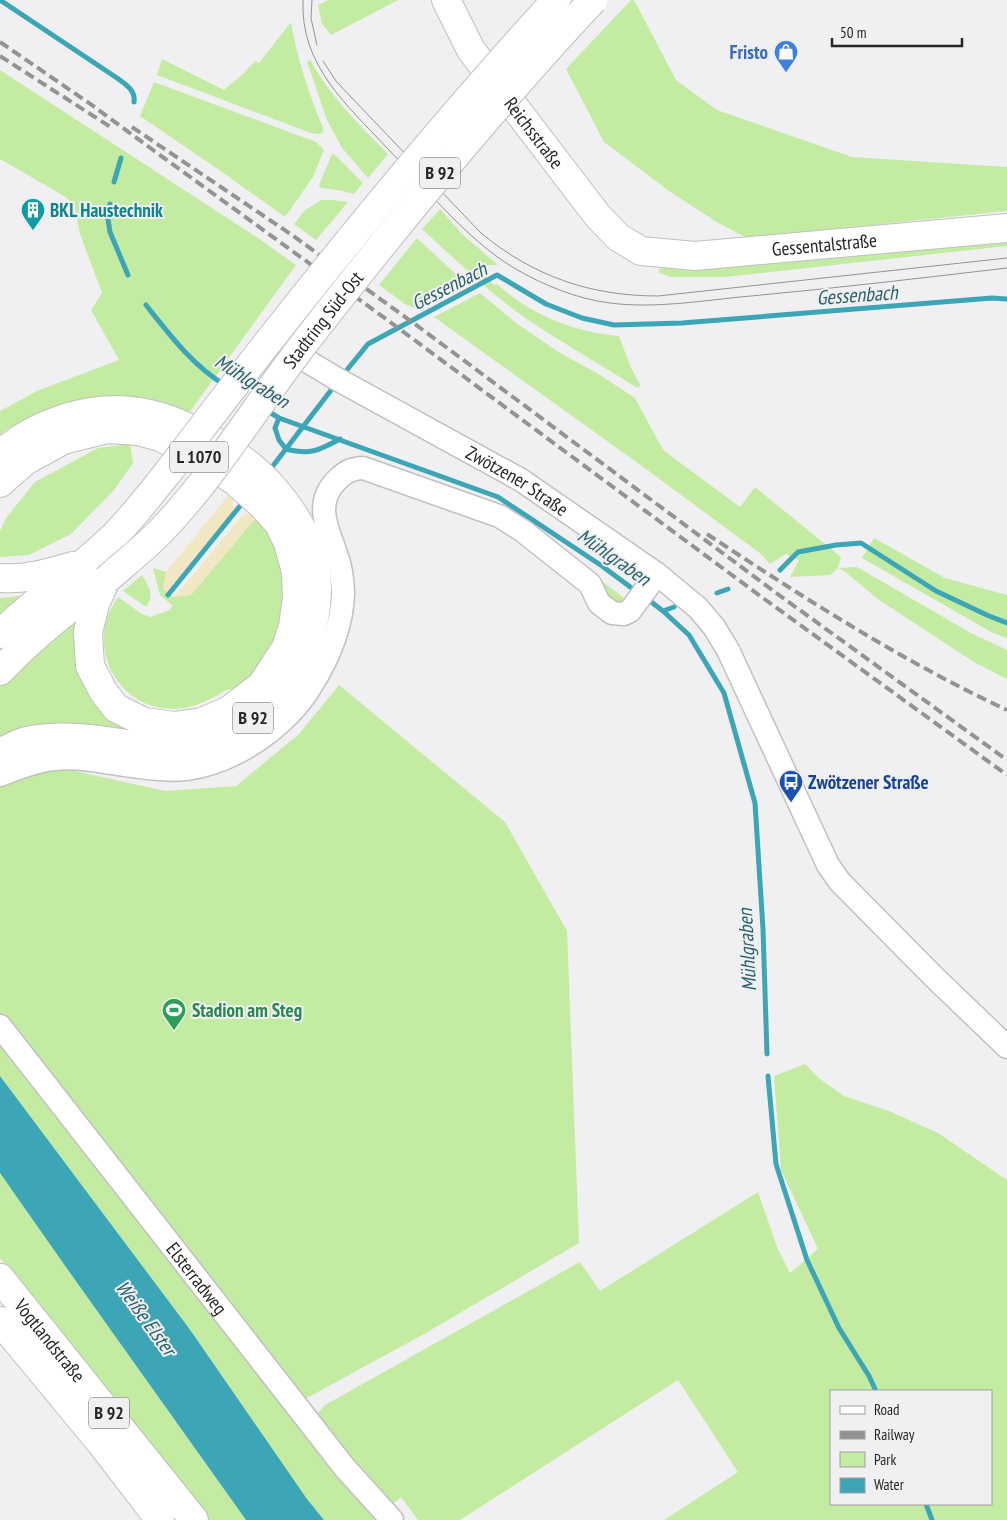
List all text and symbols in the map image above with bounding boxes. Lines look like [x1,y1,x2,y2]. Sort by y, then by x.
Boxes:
scale bar [832,15,962,47]
text: 50 m [840,23,866,42]
shop icon: Fristo [773,39,799,73]
place label: Fristo [730,40,768,64]
street label: Reichsstraße [499,92,569,173]
road number: B 92 [420,158,460,188]
building icon: BKL Haustechnik [20,197,46,231]
place label: BKL Haustechnik [50,198,163,222]
street label: Gessentalstraße [771,228,878,261]
water label: Gessenbach [407,255,492,316]
street label: Stadtring Süd-Ost [278,266,369,373]
water label: Gessenbach [816,279,900,311]
water label: Mühlgraben [210,348,295,415]
street label: Zwötzener Straße [462,440,573,521]
road number: L 1070 [170,442,228,472]
water label: Mühlgraben [573,523,656,592]
road number: B 92 [233,702,273,734]
bus stop icon: Zwötzener Straße [778,769,804,803]
place label: Zwötzener Straße [808,770,929,794]
water label: Mühlgraben [732,907,762,992]
sports icon: Stadion am Steg [161,997,187,1031]
place label: Stadion am Steg [192,998,302,1022]
street label: Elsterradweg [161,1237,233,1319]
water label: Weiße Elster [110,1275,183,1363]
street label: Vogtlandstraße [9,1293,91,1387]
legend [830,1390,992,1505]
road number: B 92 [89,1398,129,1429]
text: Road [874,1400,900,1419]
text: Railway [874,1425,915,1444]
text: Park [874,1450,896,1469]
text: Water [874,1475,905,1494]

